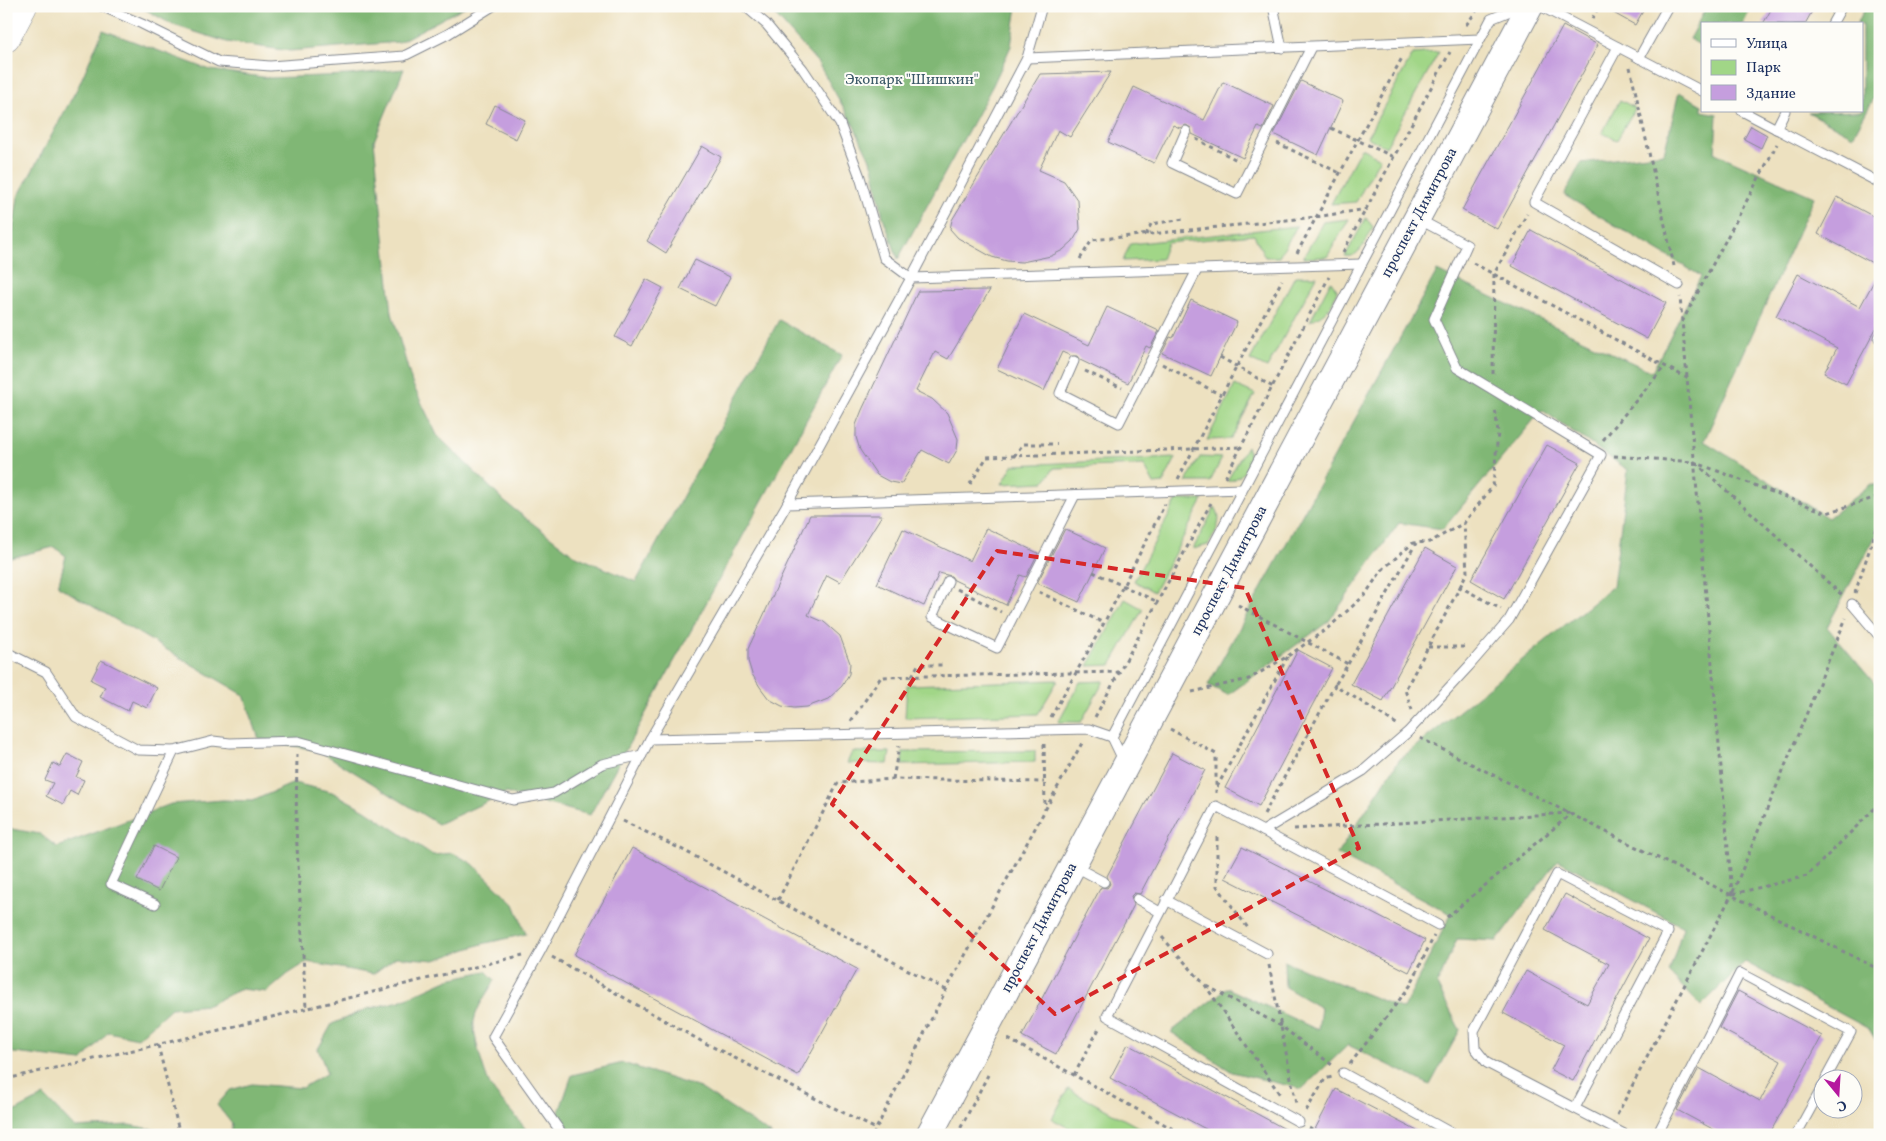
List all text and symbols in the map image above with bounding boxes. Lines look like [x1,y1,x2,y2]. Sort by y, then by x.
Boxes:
legend [1701,22,1864,112]
text: Улица [1746,34,1788,55]
text: Парк [1746,58,1781,79]
park label: Экопарк "Шишкин" [845,70,979,91]
text: Здание [1746,84,1796,105]
street label: проспект Димитрова [1377,144,1463,282]
street label: проспект Димитрова [1187,502,1273,640]
street label: проспект Димитрова [997,859,1083,997]
north arrow [1814,1068,1864,1118]
text: С [1834,1095,1849,1115]

